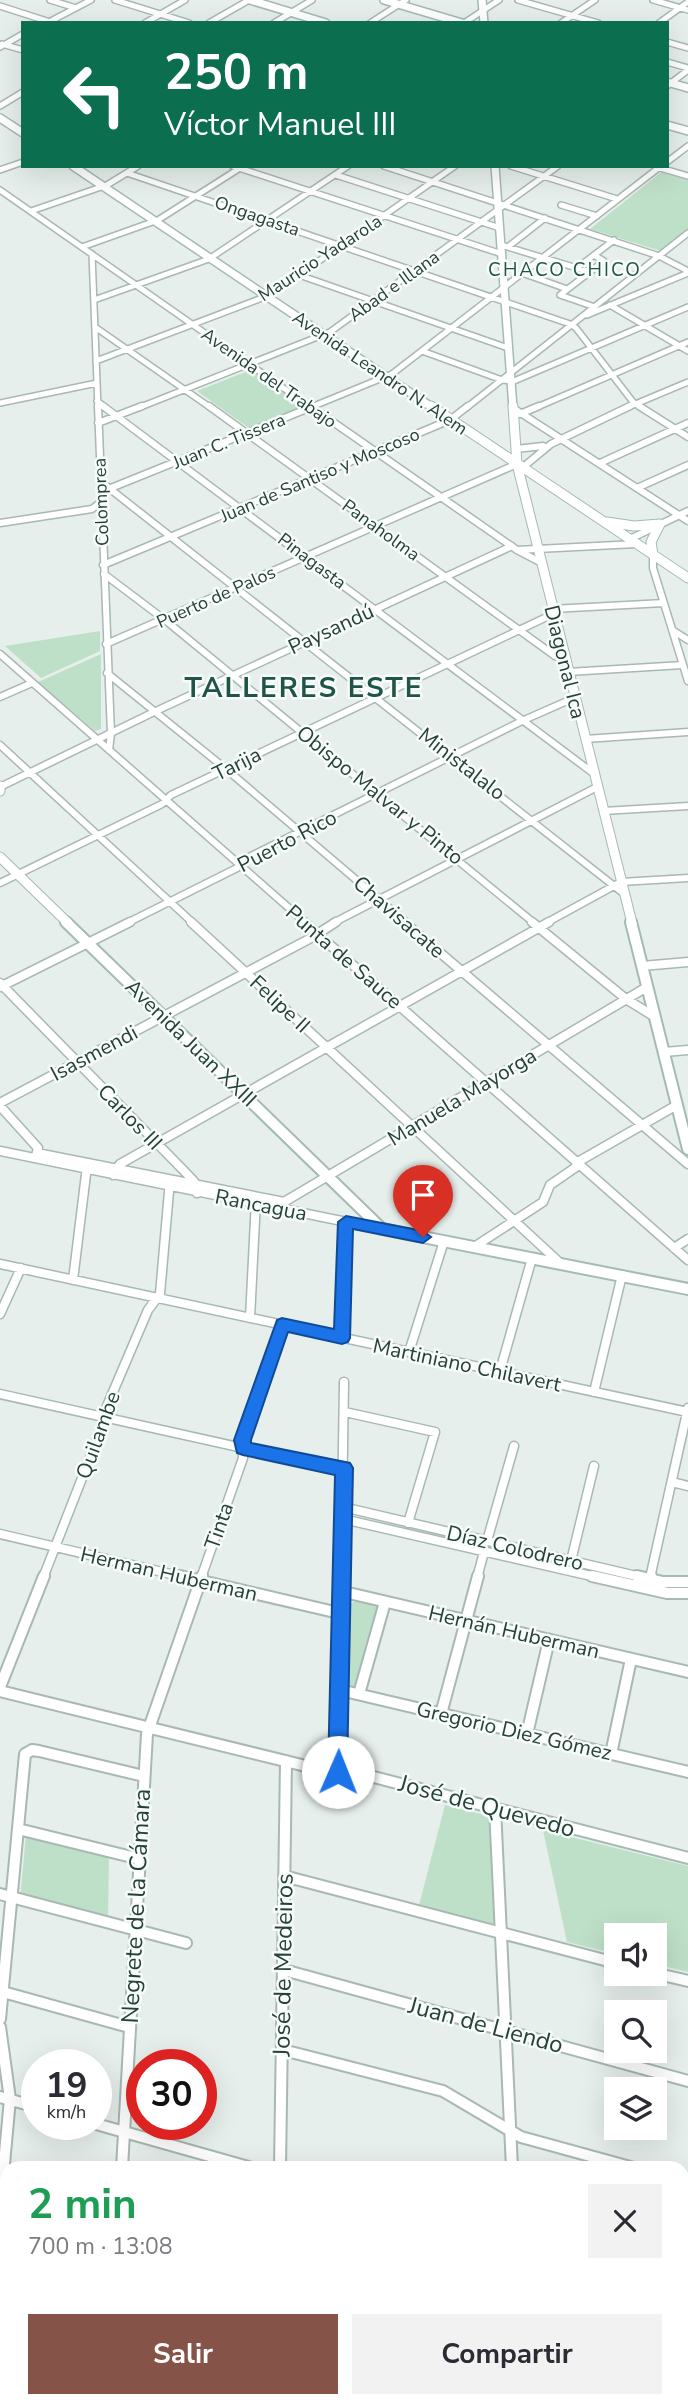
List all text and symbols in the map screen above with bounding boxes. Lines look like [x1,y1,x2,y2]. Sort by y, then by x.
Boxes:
text: 250 m [164,39,308,106]
icon: left [49,49,140,140]
text: Víctor Manuel III [164,103,397,146]
street label: Ongagasta [211,190,303,242]
street label: Mauricio Yadarola [254,209,386,307]
street label: Abad e Illana [344,245,444,327]
district label: CHACO CHICO [488,257,642,283]
street label: Avenida Leandro N. Alem [288,305,472,441]
street label: Avenida del Trabajo [197,322,341,434]
street label: Juan C. Tissera [168,408,289,475]
street label: Juan de Santiso y Moscoso [216,422,423,528]
street label: Colomprea [87,458,115,546]
street label: Panaholma [337,494,425,566]
street label: Pinagasta [273,527,351,595]
street label: Puerto de Palos [153,560,279,634]
street label: Paysandú [284,597,378,661]
street label: Diagonal Ica [537,602,593,722]
district label: TALLERES ESTE [185,669,423,707]
street label: Obispo Malvar y Pinto [291,719,469,871]
street label: Ministalalo [413,721,511,807]
street label: Tarija [208,740,266,788]
street label: Puerto Rico [232,803,342,879]
street label: Chavisacate [347,869,451,965]
street label: Punta de Sauce [280,899,408,1015]
street label: Felipe II [244,969,316,1039]
street label: Avenida Juan XXIII [119,973,263,1113]
street label: Isasmendi [46,1018,142,1088]
street label: Manuela Mayorga [382,1042,542,1152]
street label: Carlos III [91,1078,169,1156]
pin [393,1165,453,1237]
icon: arrive [404,1176,442,1214]
street label: Rancagua [213,1182,309,1228]
street label: Martiniano Chilavert [370,1331,564,1399]
street label: Quilambe [69,1387,127,1483]
street label: Tinta [198,1499,240,1553]
street label: Díaz Colodrero [444,1519,586,1577]
street label: Herman Huberman [78,1540,260,1608]
street label: Hernán Huberman [426,1599,602,1665]
street label: Gregorio Diez Gómez [414,1695,615,1767]
position arrow [301,1735,375,1809]
street label: José de Quevedo [394,1767,579,1845]
street label: Negrete de la Cámara [114,1788,158,2024]
street label: José de Medeiros [265,1873,301,2058]
map controls [604,1923,667,2140]
button: sound [604,1923,667,1986]
street label: Juan de Liendo [404,1989,567,2061]
button: search [604,2000,667,2063]
speed limit sign: 30 [126,2049,217,2140]
text: 19 [45,2062,88,2109]
button: layers [604,2077,667,2140]
text: km/h [47,2100,86,2124]
text: 2 min [28,2176,137,2233]
button: close [588,2184,662,2258]
text: 700 m · 13:08 [28,2231,173,2262]
button: Salir [28,2314,338,2394]
button: Compartir [352,2314,662,2394]

